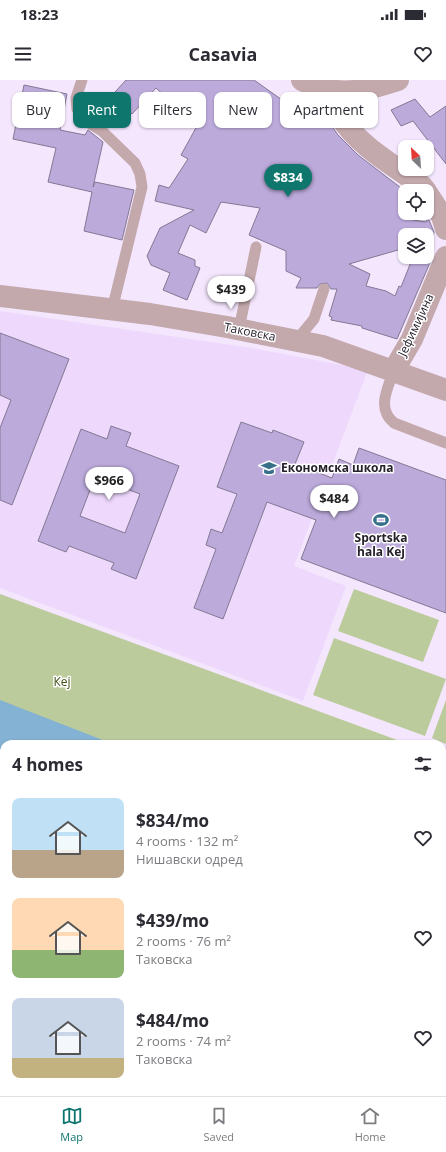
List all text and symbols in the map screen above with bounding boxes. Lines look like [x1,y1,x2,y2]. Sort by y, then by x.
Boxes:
text: 18:23 [20,4,59,24]
text: Casavia [189,42,257,66]
icon: menu [12,43,34,65]
icon: heart [412,43,434,65]
chip: Buy [12,92,65,128]
chip: Rent [73,92,131,128]
chip: Filters [139,92,206,128]
chip: New [214,92,272,128]
chip: Apartment [280,92,378,128]
north arrow [398,140,434,176]
map controls [398,140,434,264]
pin: $834 [264,164,312,198]
text: $834 [273,168,303,186]
button: locate [398,184,434,220]
button: layers [398,228,434,264]
pin: $439 [207,276,255,310]
text: $439 [216,280,246,298]
street label: Јефимијина [393,291,438,360]
street label: Таковска [223,318,277,345]
school or university icon: Економска школа [260,459,278,477]
place label: Економска школа [281,459,394,476]
pin: $966 [85,467,133,501]
text: $966 [94,471,124,489]
pin: $484 [310,485,358,519]
text: $484 [319,489,349,507]
sports icon: Sportska hala Kej [372,511,390,529]
place label: Sportska hala Kej [355,529,407,560]
park label: Кеј [53,673,71,690]
text: 4 homes [12,753,83,776]
icon: filters [412,753,434,775]
text: $834/mo [136,809,209,832]
icon: home [44,814,92,862]
icon: heart [412,827,434,849]
text: 4 rooms · 132 m² [136,832,238,850]
text: Нишавски одред [136,850,243,868]
text: $439/mo [136,909,209,932]
icon: home [44,914,92,962]
icon: heart [412,927,434,949]
text: 2 rooms · 76 m² [136,932,231,950]
text: Таковска [136,950,193,968]
text: $484/mo [136,1009,209,1032]
icon: home [44,1014,92,1062]
icon: heart [412,1027,434,1049]
text: 2 rooms · 74 m² [136,1032,231,1050]
text: Таковска [136,1050,193,1068]
tab: Map [60,1105,83,1144]
tab: Saved [204,1105,234,1144]
tab: Home [355,1105,386,1144]

